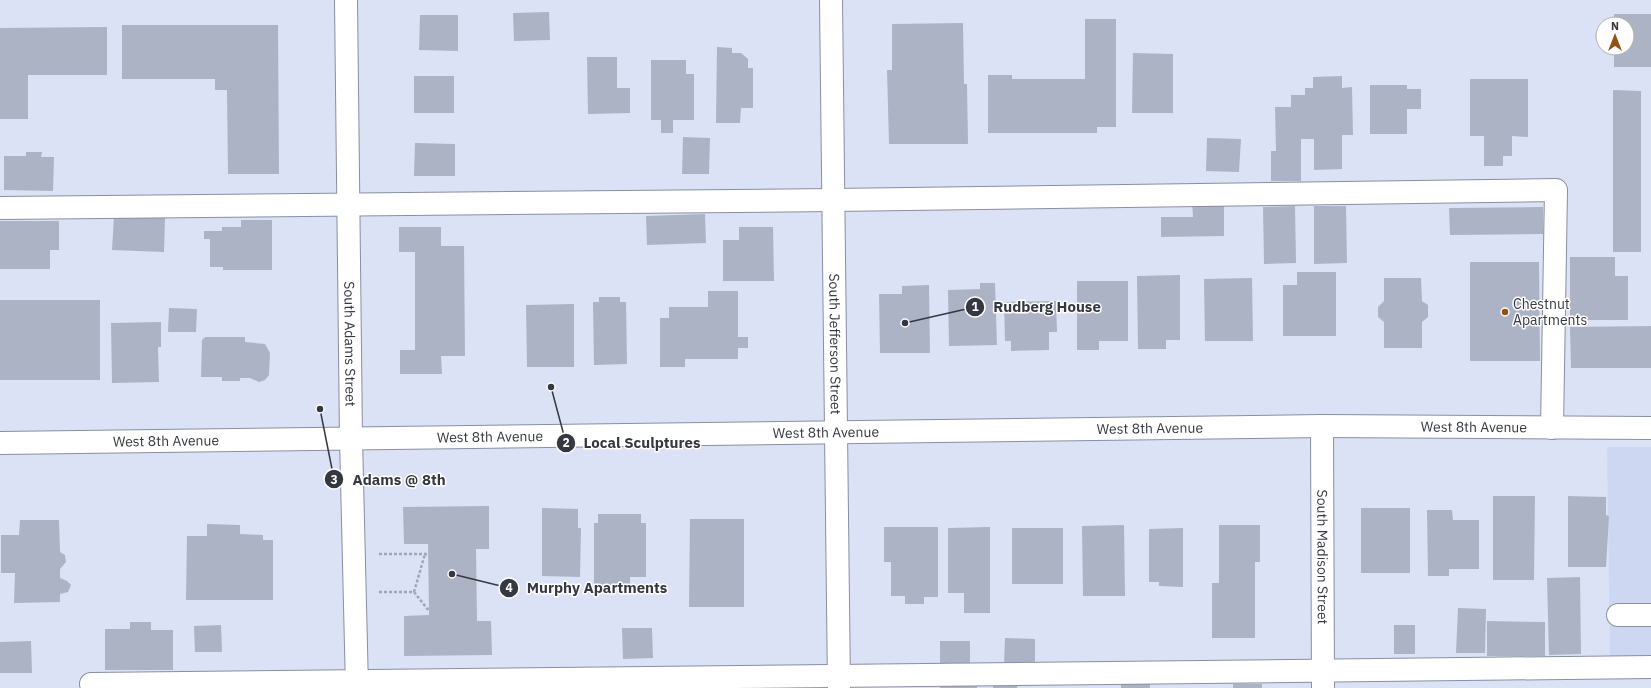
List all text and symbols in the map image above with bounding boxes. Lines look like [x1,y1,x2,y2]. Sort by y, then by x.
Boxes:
north arrow [1595,16,1635,56]
text: N [1611,19,1619,33]
street label: South Jefferson Street [825,273,845,415]
street label: South Adams Street [340,281,360,407]
callout: Rudberg House [965,294,1109,321]
place label: Chestnut Apartments [1513,295,1587,329]
text: Rudberg House [993,297,1101,316]
text: 1 [971,299,979,314]
marker: Chestnut Apartments [1500,307,1510,317]
street label: West 8th Avenue [1421,418,1527,436]
street label: West 8th Avenue [1097,419,1203,438]
street label: West 8th Avenue [773,423,879,442]
street label: West 8th Avenue [437,427,544,446]
callout: Local Sculptures [556,430,709,457]
street label: West 8th Avenue [113,431,220,451]
text: Local Sculptures [584,433,701,452]
text: 2 [562,435,570,450]
callout: Adams @ 8th [324,466,453,493]
text: Adams @ 8th [352,470,446,489]
text: 3 [330,472,338,487]
street label: South Madison Street [1313,489,1332,625]
callout: Murphy Apartments [499,575,676,602]
text: Murphy Apartments [527,578,668,597]
text: 4 [505,580,513,595]

